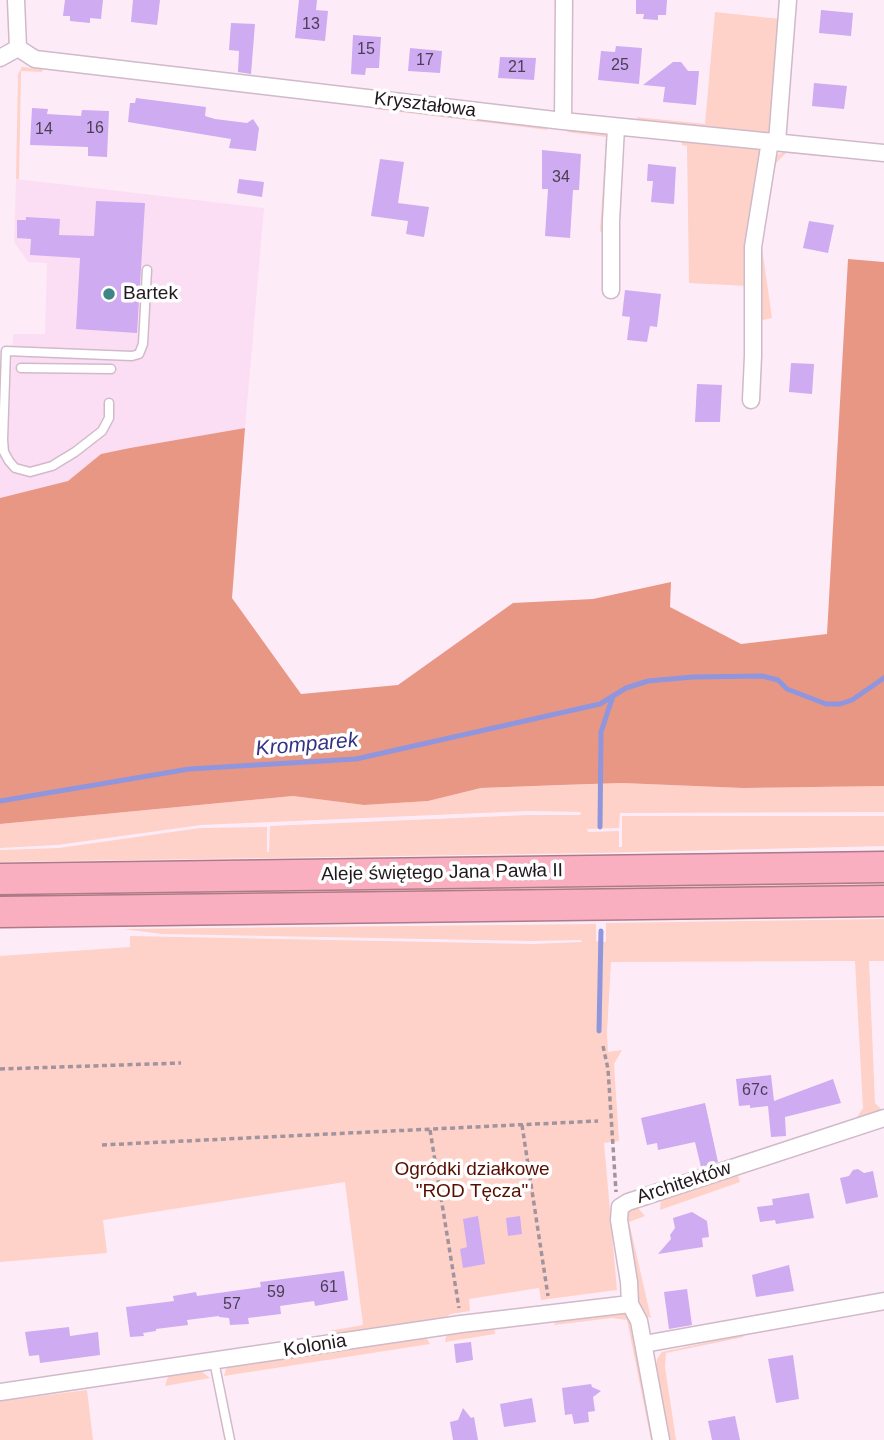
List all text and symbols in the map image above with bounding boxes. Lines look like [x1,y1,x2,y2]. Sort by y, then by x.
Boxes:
house number: 13 [302,15,320,35]
house number: 15 [357,40,375,60]
house number: 17 [416,51,434,71]
house number: 25 [611,56,629,76]
house number: 21 [508,58,526,78]
street label: Kryształowa [373,87,477,123]
house number: 16 [86,119,104,139]
house number: 14 [35,120,53,140]
house number: 34 [552,168,570,188]
place label: Bartek [123,283,178,305]
marker: Bartek [101,286,117,302]
water label: Kromparek [255,728,359,762]
street label: Aleje świętego Jana Pawła II [321,859,563,887]
house number: 67c [742,1081,768,1101]
street label: Architektów [634,1157,734,1209]
park label: Ogródki działkowe "ROD Tęcza" [394,1159,550,1203]
house number: 61 [320,1278,338,1298]
house number: 59 [267,1283,285,1303]
house number: 57 [223,1295,241,1315]
street label: Kolonia [282,1330,348,1362]

